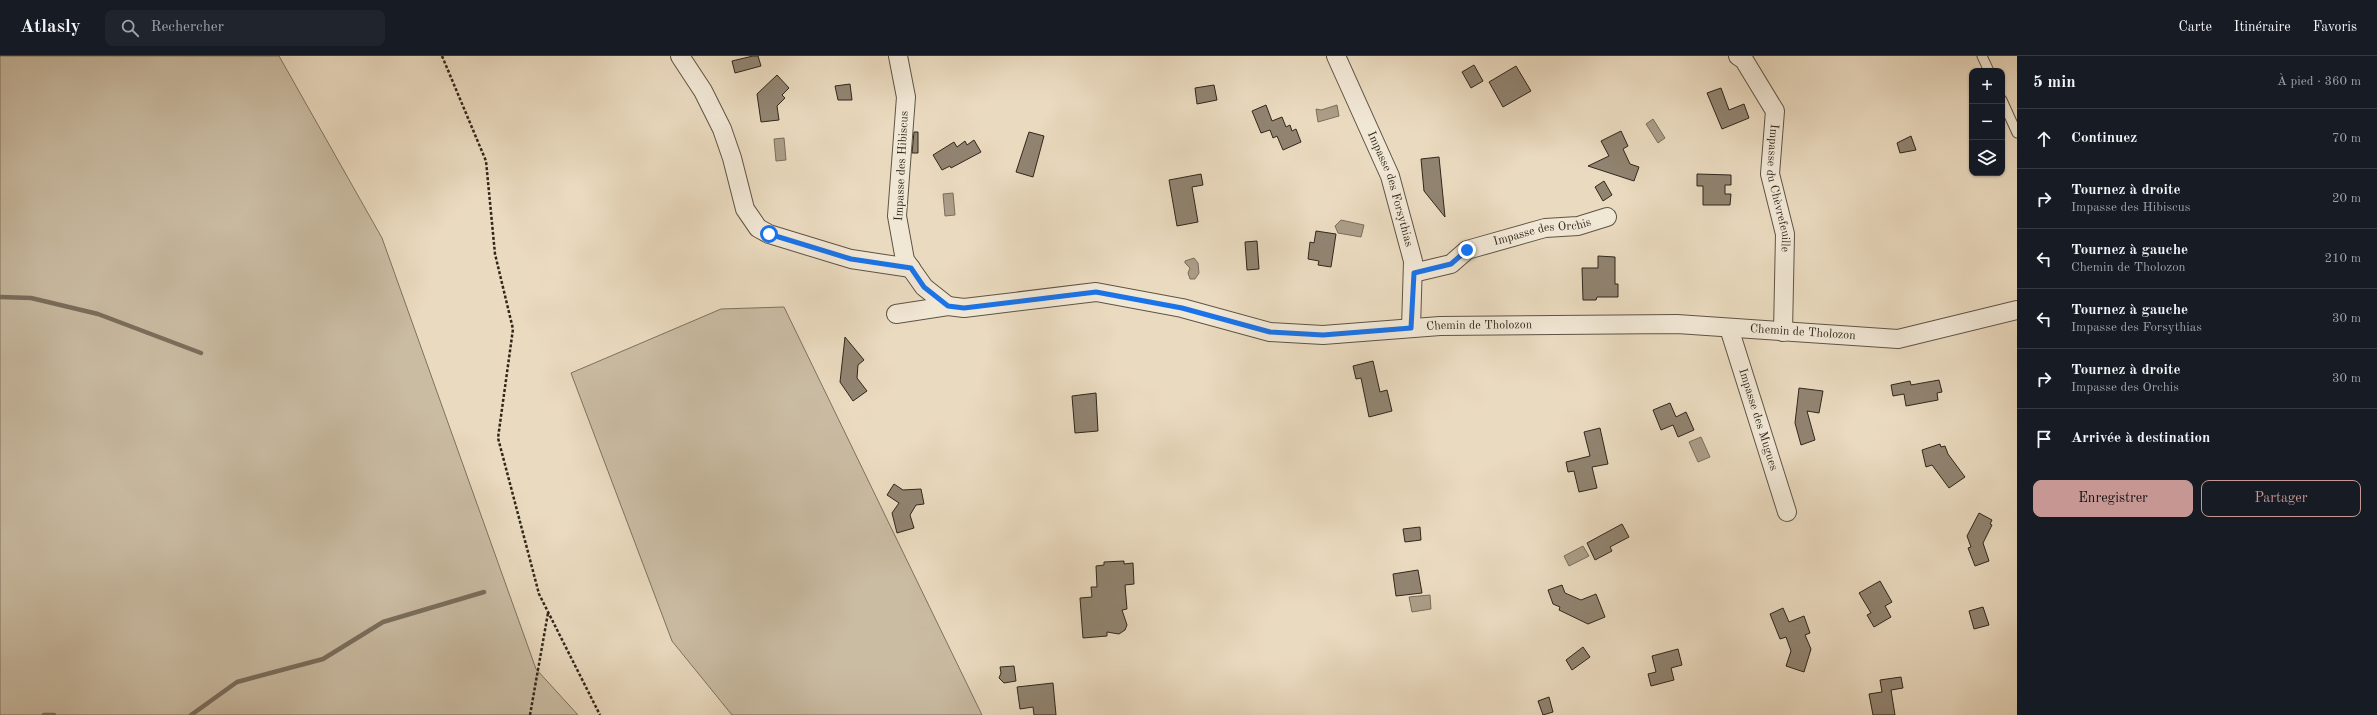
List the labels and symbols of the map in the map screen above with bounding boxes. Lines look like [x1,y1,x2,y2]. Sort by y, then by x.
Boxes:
street label: Impasse des Hibiscus [893,111,911,221]
street label: Impasse du Chèvrefeuille [1764,124,1792,253]
street label: Impasse des Forsythias [1365,130,1415,248]
street label: Impasse des Orchis [1492,216,1593,248]
route start [760,225,778,243]
route end [1458,241,1476,259]
street label: Chemin de Tholozon [1426,319,1533,333]
street label: Chemin de Tholozon [1750,323,1857,342]
street label: Impasse des Mugues [1736,367,1780,472]

